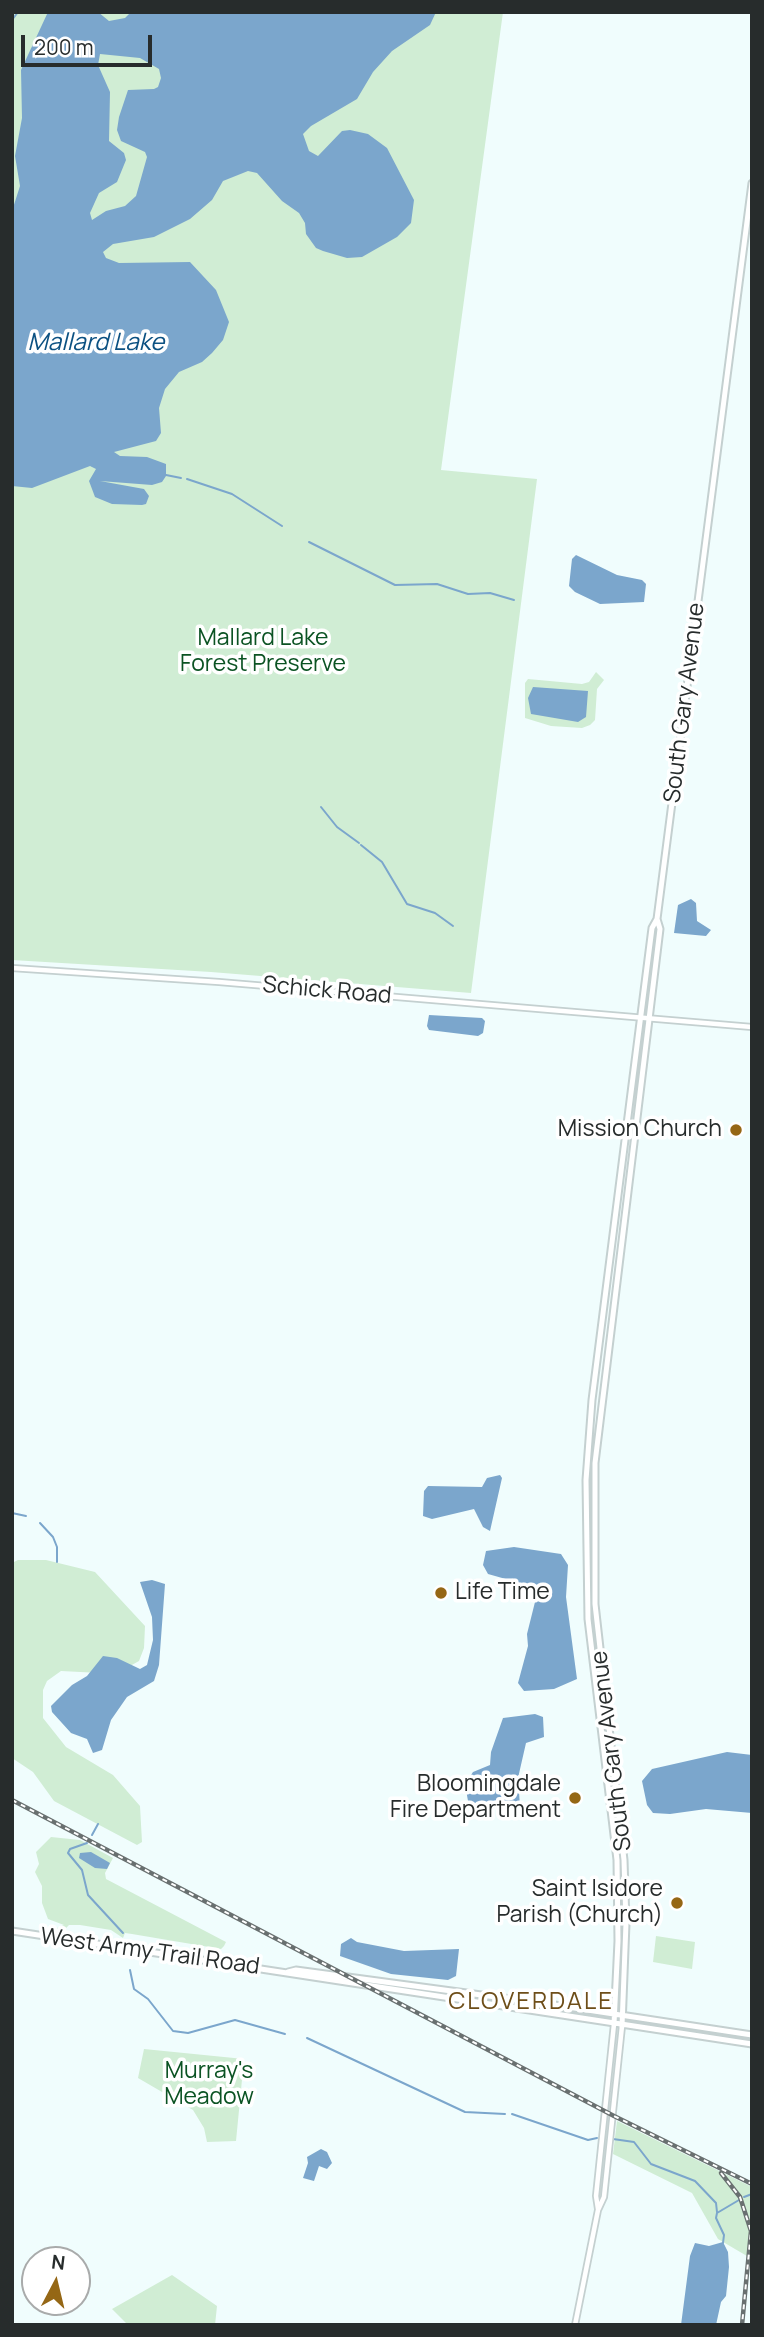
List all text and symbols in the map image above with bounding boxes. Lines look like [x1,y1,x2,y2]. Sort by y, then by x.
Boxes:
scale bar [24,21,156,65]
text: 200 m [34,33,94,61]
water label: Mallard Lake [28,329,164,357]
street label: South Gary Avenue [659,601,711,805]
park label: Mallard Lake Forest Preserve [180,625,346,679]
street label: Schick Road [261,972,393,1010]
place label: Mission Church [558,1116,722,1144]
marker: Mission Church [728,1122,744,1138]
place label: Life Time [455,1579,550,1607]
marker: Life Time [433,1585,449,1601]
street label: South Gary Avenue [586,1649,638,1853]
place label: Bloomingdale Fire Department [390,1771,561,1825]
marker: Bloomingdale Fire Department [567,1790,583,1806]
place label: Saint Isidore Parish (Church) [496,1876,663,1930]
marker: Saint Isidore Parish (Church) [669,1895,685,1911]
street label: West Army Trail Road [39,1923,261,1981]
district label: CLOVERDALE [449,1988,613,2016]
park label: Murray's Meadow [164,2058,254,2112]
north arrow [21,2246,91,2316]
text: N [50,2248,67,2276]

